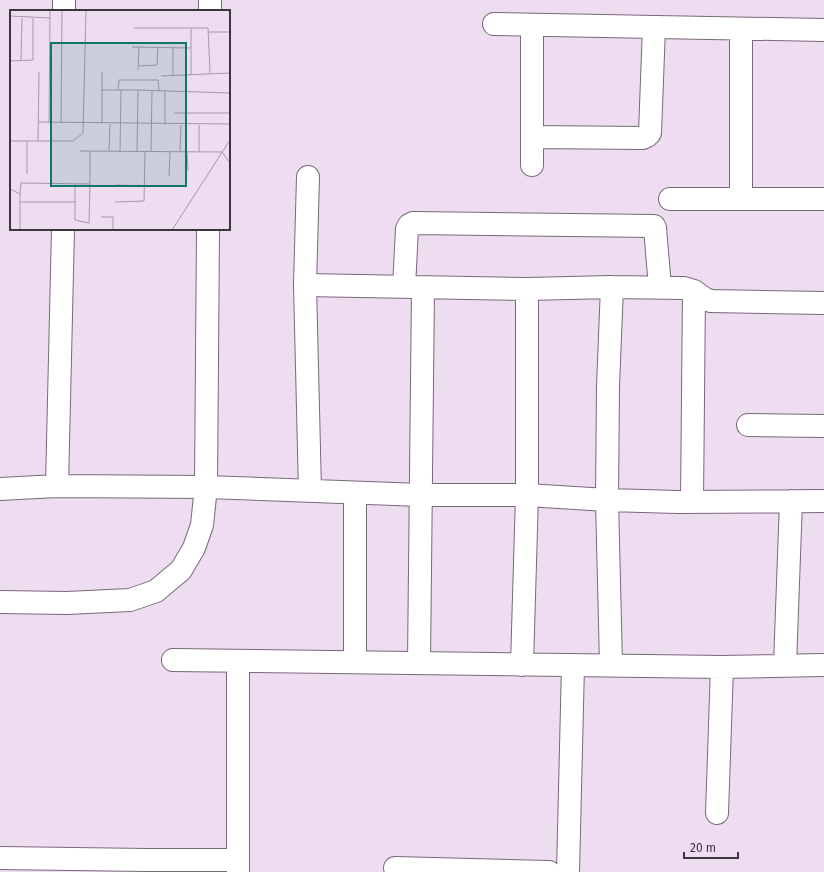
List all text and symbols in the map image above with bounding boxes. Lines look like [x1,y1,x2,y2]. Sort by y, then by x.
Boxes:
inset map [10,10,230,230]
scale bar [684,834,738,860]
text: 20 m [690,841,716,855]

